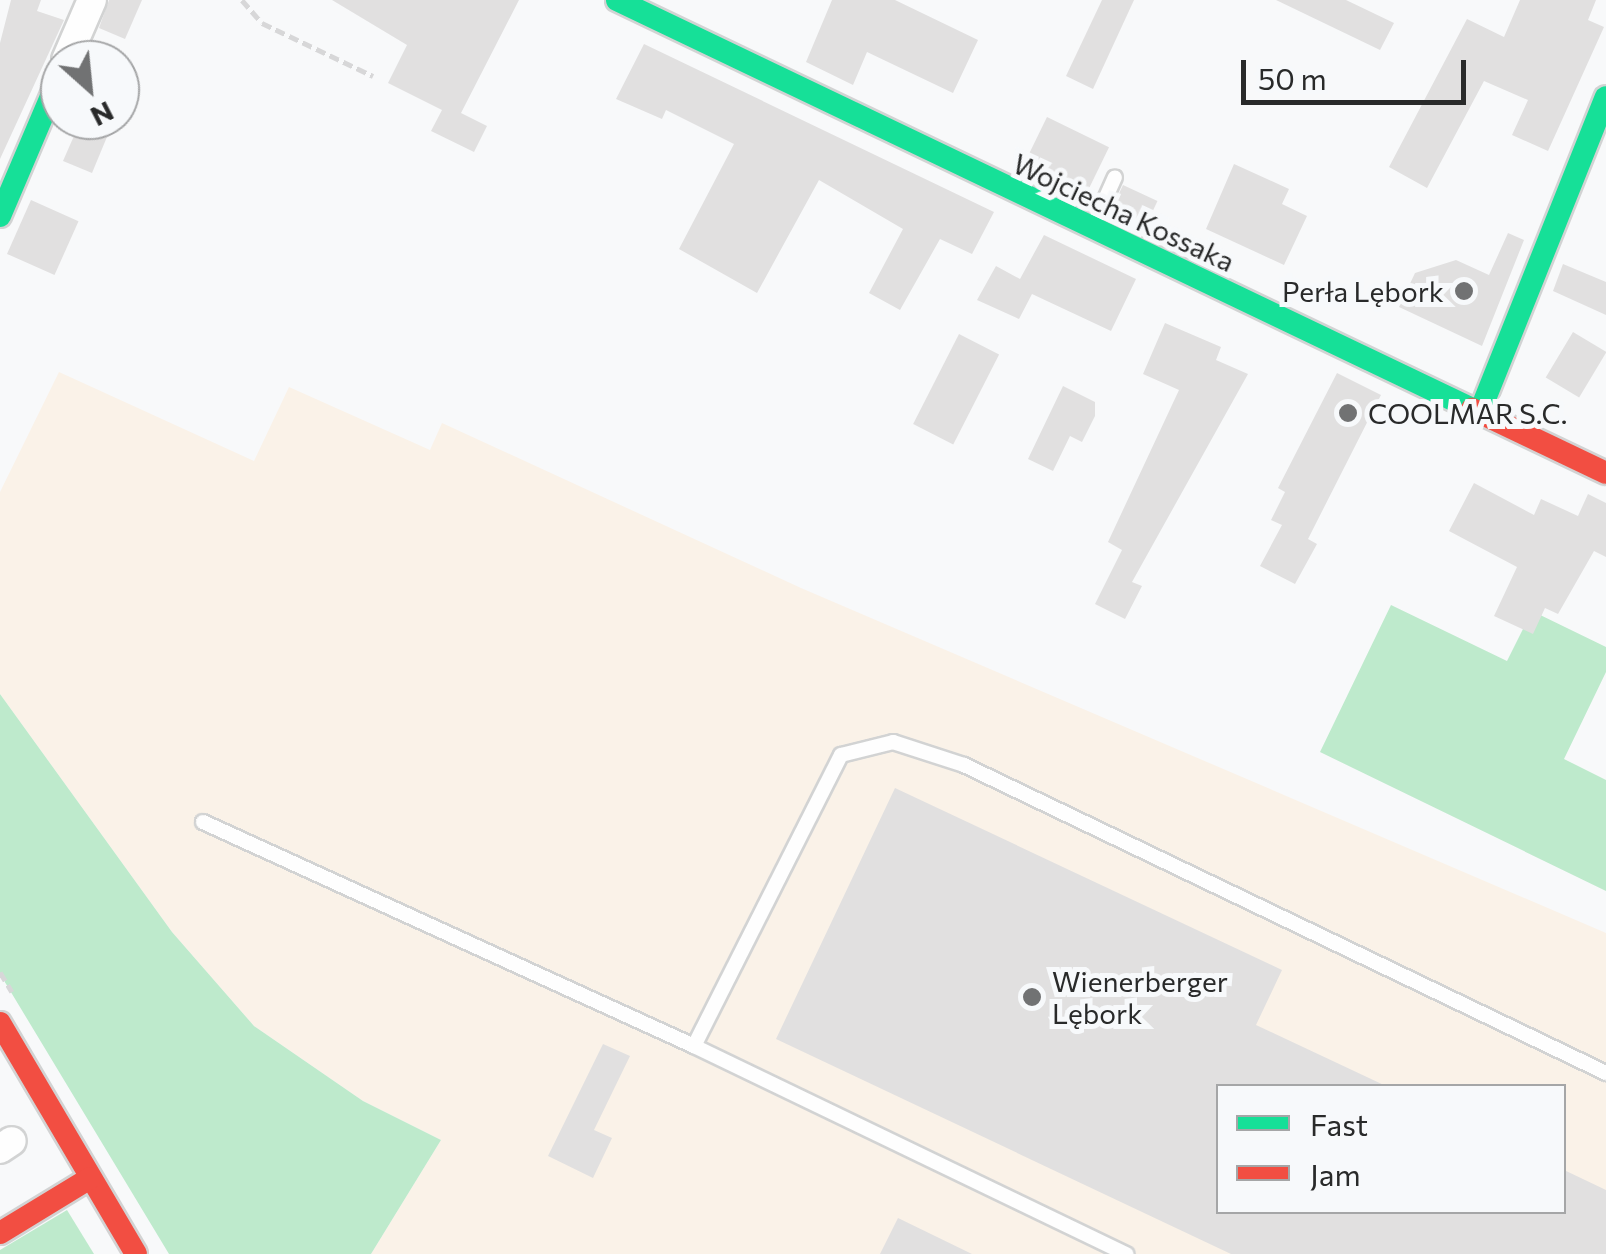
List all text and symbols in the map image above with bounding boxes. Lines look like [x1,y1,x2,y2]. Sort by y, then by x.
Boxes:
north arrow [40,40,140,140]
scale bar [1246,40,1471,102]
text: 50 m [1258,59,1327,96]
text: N [86,95,120,135]
street label: Wojciecha Kossaka [1008,146,1240,278]
place label: Perła Lębork [1282,274,1444,308]
marker: Perła Lębork [1453,280,1475,302]
place label: COOLMAR S.C. [1368,396,1567,430]
marker: COOLMAR S.C. [1337,402,1359,424]
place label: Wienerberger Lębork [1052,964,1228,1030]
marker: Wienerberger Lębork [1021,986,1043,1008]
legend [1216,1084,1566,1214]
text: Fast [1310,1105,1368,1142]
text: Jam [1310,1155,1361,1192]

